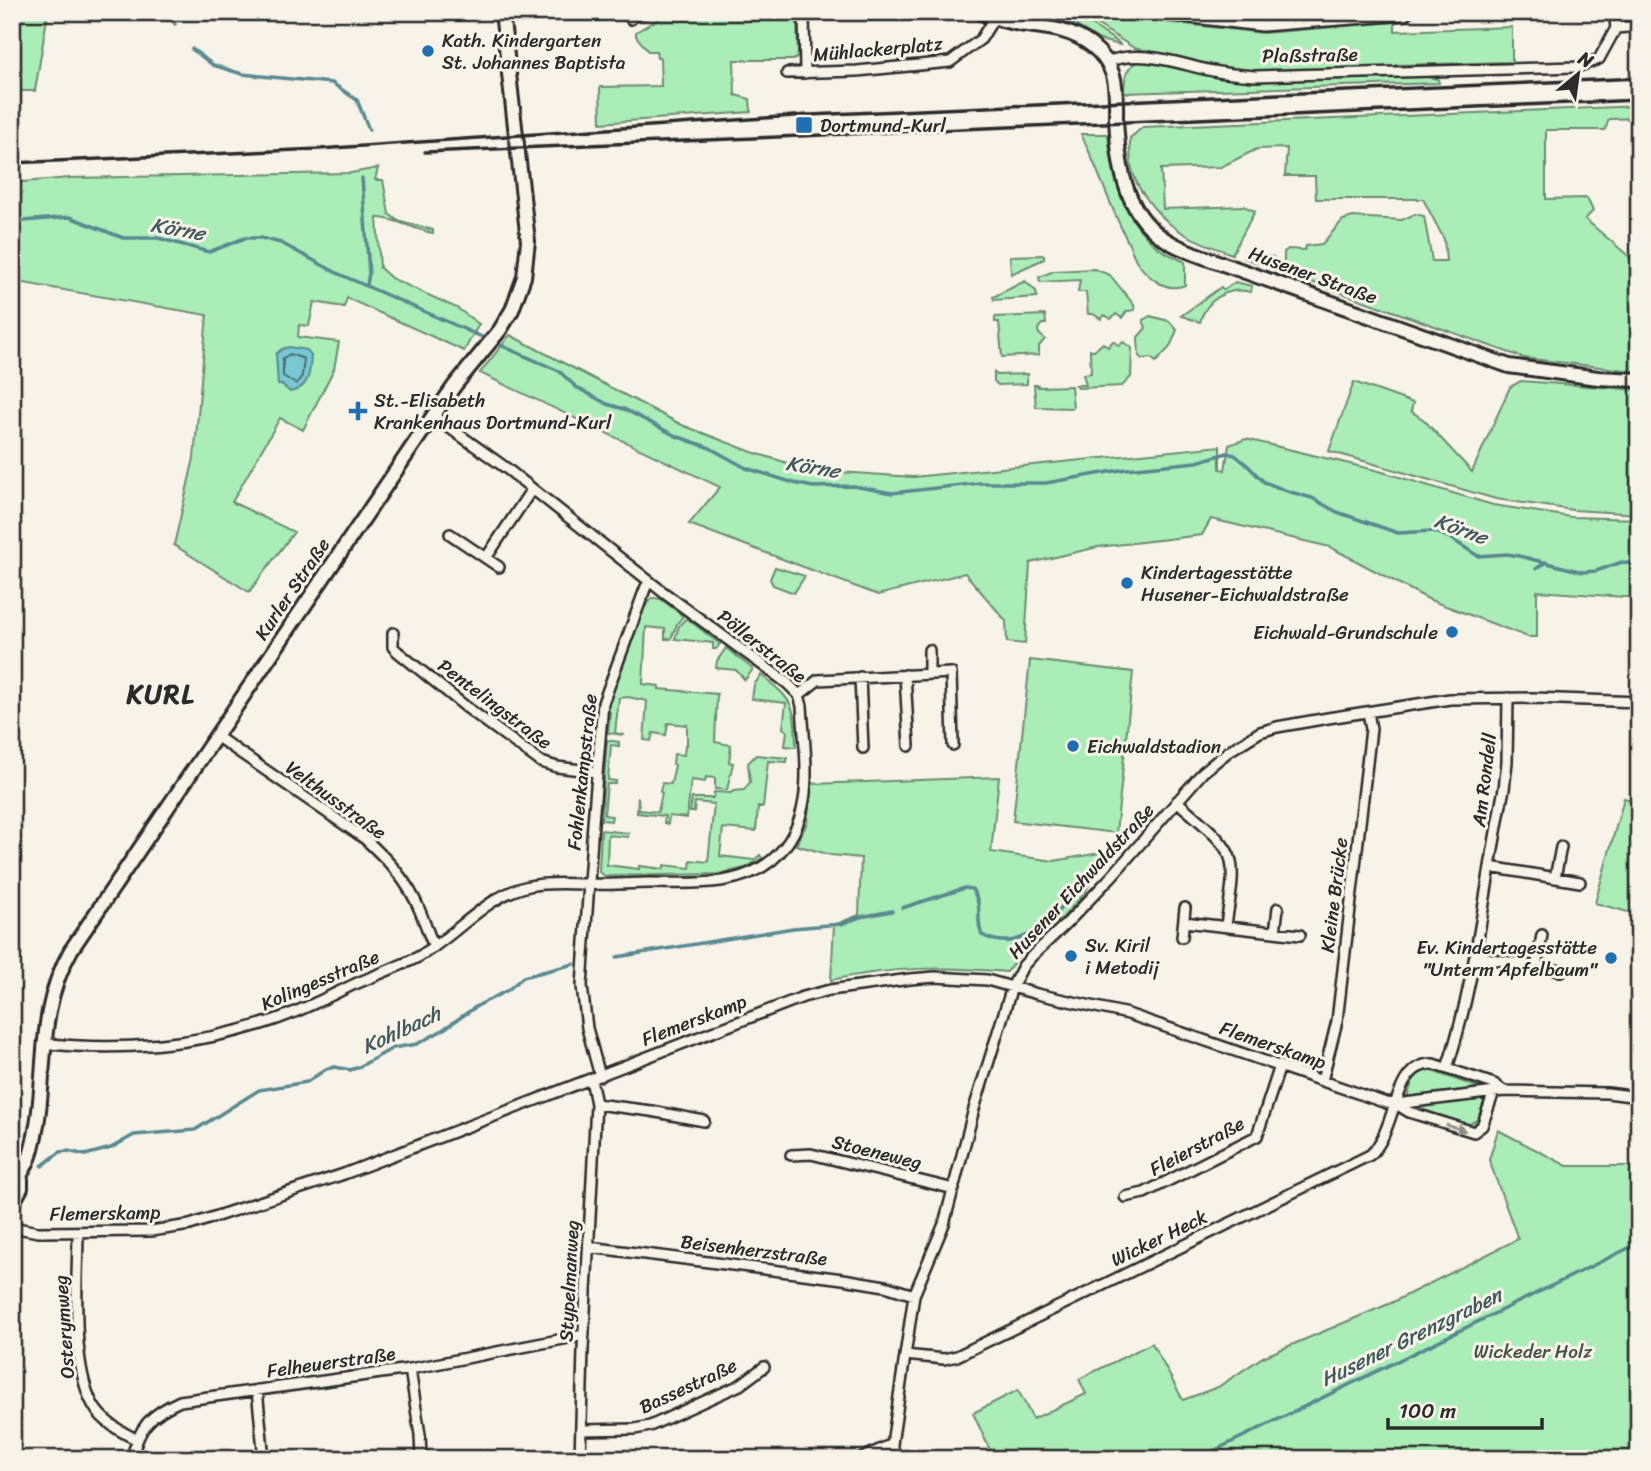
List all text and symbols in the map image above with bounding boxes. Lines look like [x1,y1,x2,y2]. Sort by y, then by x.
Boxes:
place label: Kath. Kindergarten St. Johannes Baptista [442,24,626,79]
street label: Mühlackerplatz [812,27,945,71]
street label: Plaßstraße [1262,38,1358,72]
north arrow [1542,38,1612,108]
text: N [1571,41,1600,78]
marker: Kath. Kindergarten St. Johannes Baptista [420,43,436,59]
place label: Dortmund-Kurl [820,109,946,142]
marker: Dortmund-Kurl [794,115,814,135]
water label: Körne [148,206,210,253]
street label: Husener Straße [1244,236,1382,314]
place label: St.-Elisabeth Krankenhaus Dortmund-Kurl [374,384,612,439]
marker: St.-Elisabeth Krankenhaus Dortmund-Kurl [348,401,368,421]
water label: Körne [783,444,845,490]
water label: Körne [1429,502,1495,557]
street label: Kurler Straße [245,531,339,647]
place label: Kindertagesstätte Husener-Eichwaldstraße [1141,556,1349,611]
marker: Kindertagesstätte Husener-Eichwaldstraße [1119,575,1135,591]
street label: Pöllerstraße [710,600,814,692]
place label: Eichwald-Grundschule [1253,616,1438,649]
marker: Eichwald-Grundschule [1444,624,1460,640]
street label: Pentelingstraße [431,650,560,758]
district label: KURL [126,671,195,717]
street label: Fohlenkampstraße [557,692,607,852]
place label: Eichwaldstadion [1087,730,1221,763]
street label: Am Rondell [1462,731,1506,830]
marker: Eichwaldstadion [1065,738,1081,754]
street label: Velthusstraße [278,752,394,848]
street label: Husener Eichwaldstraße [999,795,1163,967]
street label: Kleine Brücke [1311,835,1357,954]
place label: Sv. Kiril i Metodij [1085,929,1160,984]
place label: Ev. Kindertagesstätte "Unterm Apfelbaum" [1417,931,1598,986]
street label: Kolingesstraße [255,940,385,1020]
marker: Sv. Kiril i Metodij [1063,948,1079,964]
marker: Ev. Kindertagesstätte "Unterm Apfelbaum" [1603,950,1619,966]
street label: Flemerskamp [636,985,752,1055]
water label: Kohlbach [355,994,449,1065]
street label: Flemerskamp [1215,1011,1331,1079]
street label: Fleierstraße [1143,1107,1251,1185]
one-way arrow [1446,1123,1467,1134]
street label: Stoeneweg [829,1125,926,1179]
street label: Flemerskamp [49,1196,161,1230]
street label: Wicker Heck [1105,1200,1213,1276]
street label: Stypelmanweg [549,1219,589,1343]
street label: Beisenherzstraße [679,1225,829,1275]
street label: Osterymweg [44,1274,84,1380]
water label: Husener Grenzgraben [1314,1275,1511,1398]
park label: Wickeder Holz [1474,1335,1593,1368]
street label: Felheuerstraße [265,1337,397,1387]
street label: Bassestraße [633,1349,743,1423]
scale bar [1388,1387,1542,1431]
text: 100 m [1399,1392,1456,1430]

